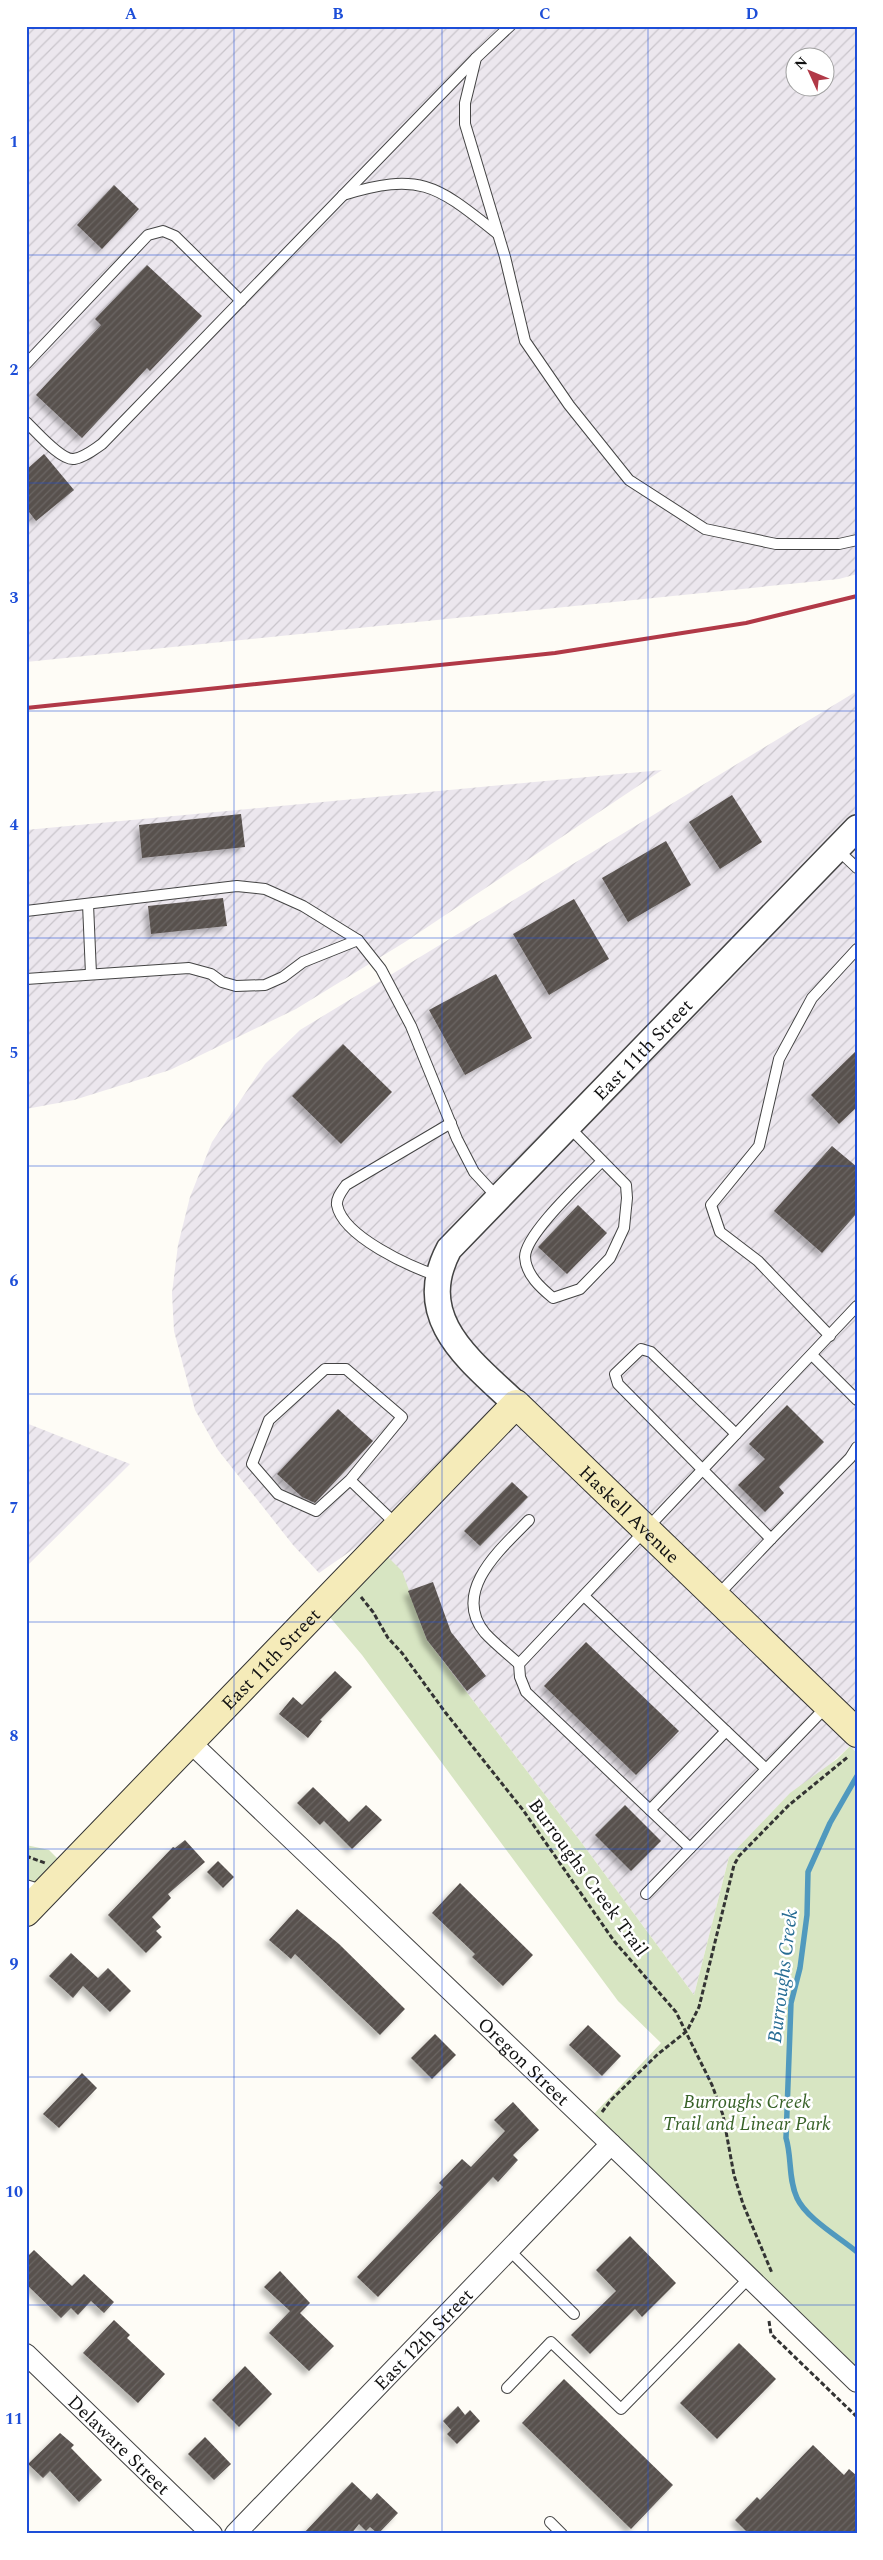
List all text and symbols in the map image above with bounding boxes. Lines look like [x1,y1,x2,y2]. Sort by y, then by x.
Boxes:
text: A [125,2,138,26]
text: B [332,2,344,26]
text: C [539,2,551,26]
text: D [746,2,759,26]
north arrow [786,48,836,98]
text: N [789,52,813,75]
text: 1 [10,130,18,154]
text: 2 [10,358,19,382]
text: 3 [10,586,19,610]
text: 4 [10,813,19,837]
street label: East 11th Street [587,992,700,1108]
text: 5 [10,1041,18,1065]
text: 6 [10,1269,19,1293]
street label: Haskell Avenue [572,1459,686,1571]
text: 7 [10,1496,19,1520]
street label: East 11th Street [215,1602,328,1718]
text: 8 [10,1724,19,1748]
street label: Burroughs Creek Trail [520,1793,655,1963]
water label: Burroughs Creek [760,1907,806,2045]
text: 9 [10,1952,19,1976]
street label: Oregon Street [470,2011,576,2114]
park label: Burroughs Creek Trail and Linear Park [663,2088,831,2139]
text: 10 [5,2180,23,2204]
street label: East 12th Street [368,2282,481,2398]
street label: Delaware Street [60,2389,177,2503]
text: 11 [5,2407,23,2431]

